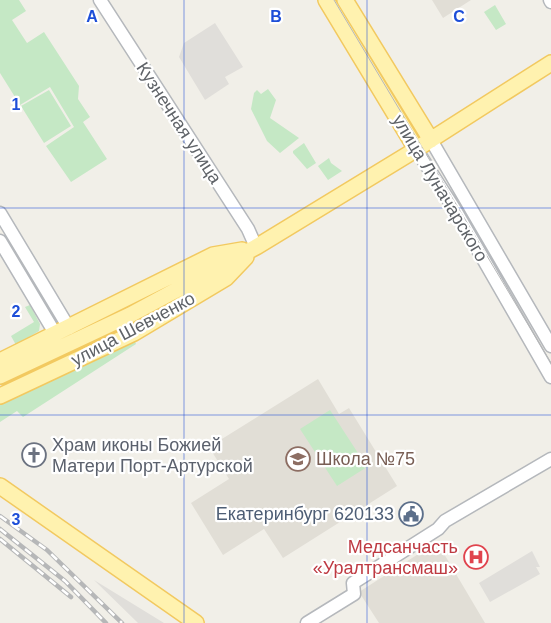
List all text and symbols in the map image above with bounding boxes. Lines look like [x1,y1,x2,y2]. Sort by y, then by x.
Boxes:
text: A [86,8,98,25]
text: B [270,8,282,25]
text: C [453,8,465,25]
street label: Кузнечная улица [132,59,226,188]
text: 1 [12,96,21,113]
street label: улица Луначарского [388,111,492,265]
street label: улица Шевченко [68,288,198,370]
text: 2 [12,303,21,320]
place label: Храм иконы Божией Матери Порт-Артурской [52,435,253,476]
church icon: Храм иконы Божией Матери Порт-Артурской [21,442,47,468]
school or university icon: Школа №75 [285,446,311,472]
place label: Школа №75 [316,449,415,469]
public building icon: Екатеринбург 620133 [398,501,424,527]
place label: Екатеринбург 620133 [216,504,394,524]
text: 3 [12,511,21,528]
place label: Медсанчасть «Уралтрансмаш» [313,537,458,578]
hospital icon: Медсанчасть «Уралтрансмаш» [463,544,489,570]

